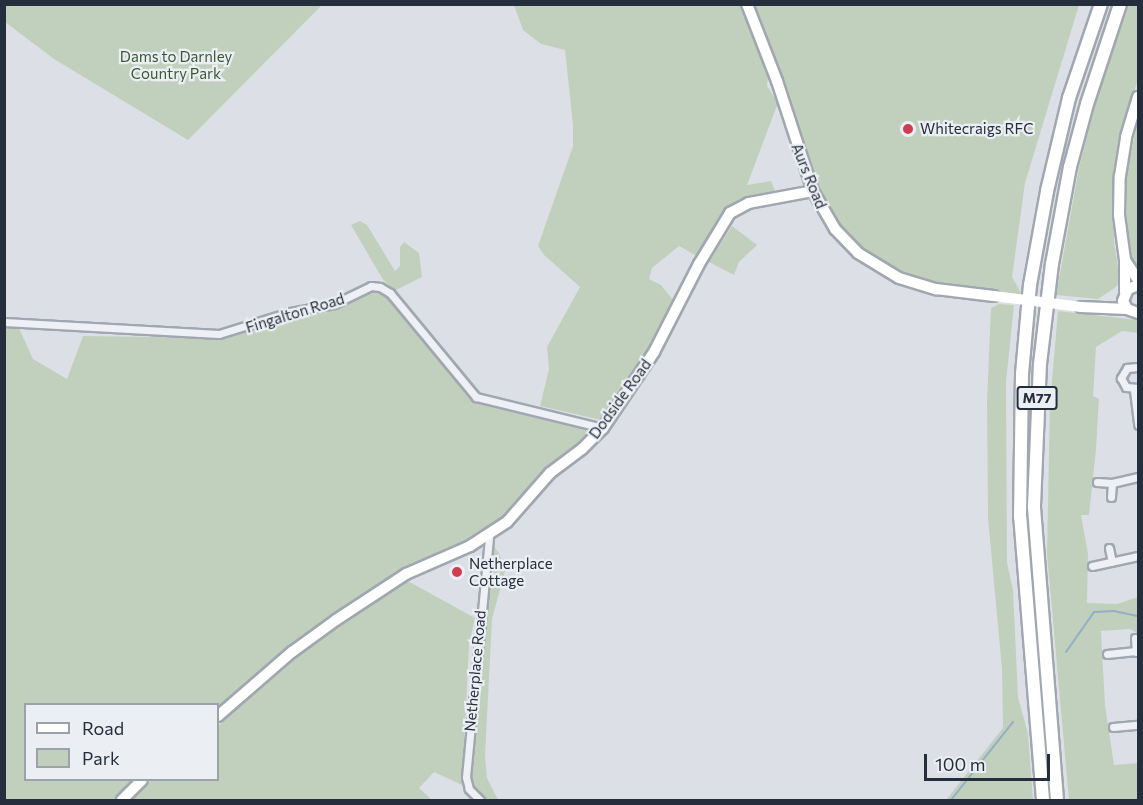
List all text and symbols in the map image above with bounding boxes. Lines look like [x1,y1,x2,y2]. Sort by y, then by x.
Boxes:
park label: Dams to Darnley Country Park [120,47,232,82]
place label: Whitecraigs RFC [920,120,1033,138]
marker: Whitecraigs RFC [901,122,915,136]
street label: Aurs Road [788,141,830,211]
street label: Fingalton Road [243,289,347,337]
street label: Dodside Road [585,356,655,442]
road number: M77 [1016,387,1058,409]
place label: Netherplace Cottage [469,554,553,589]
marker: Netherplace Cottage [450,565,464,579]
street label: Netherplace Road [461,610,489,732]
legend [24,703,219,781]
text: Road [82,717,124,739]
scale bar [927,742,1053,780]
text: Park [82,747,120,769]
text: 100 m [935,753,985,775]

